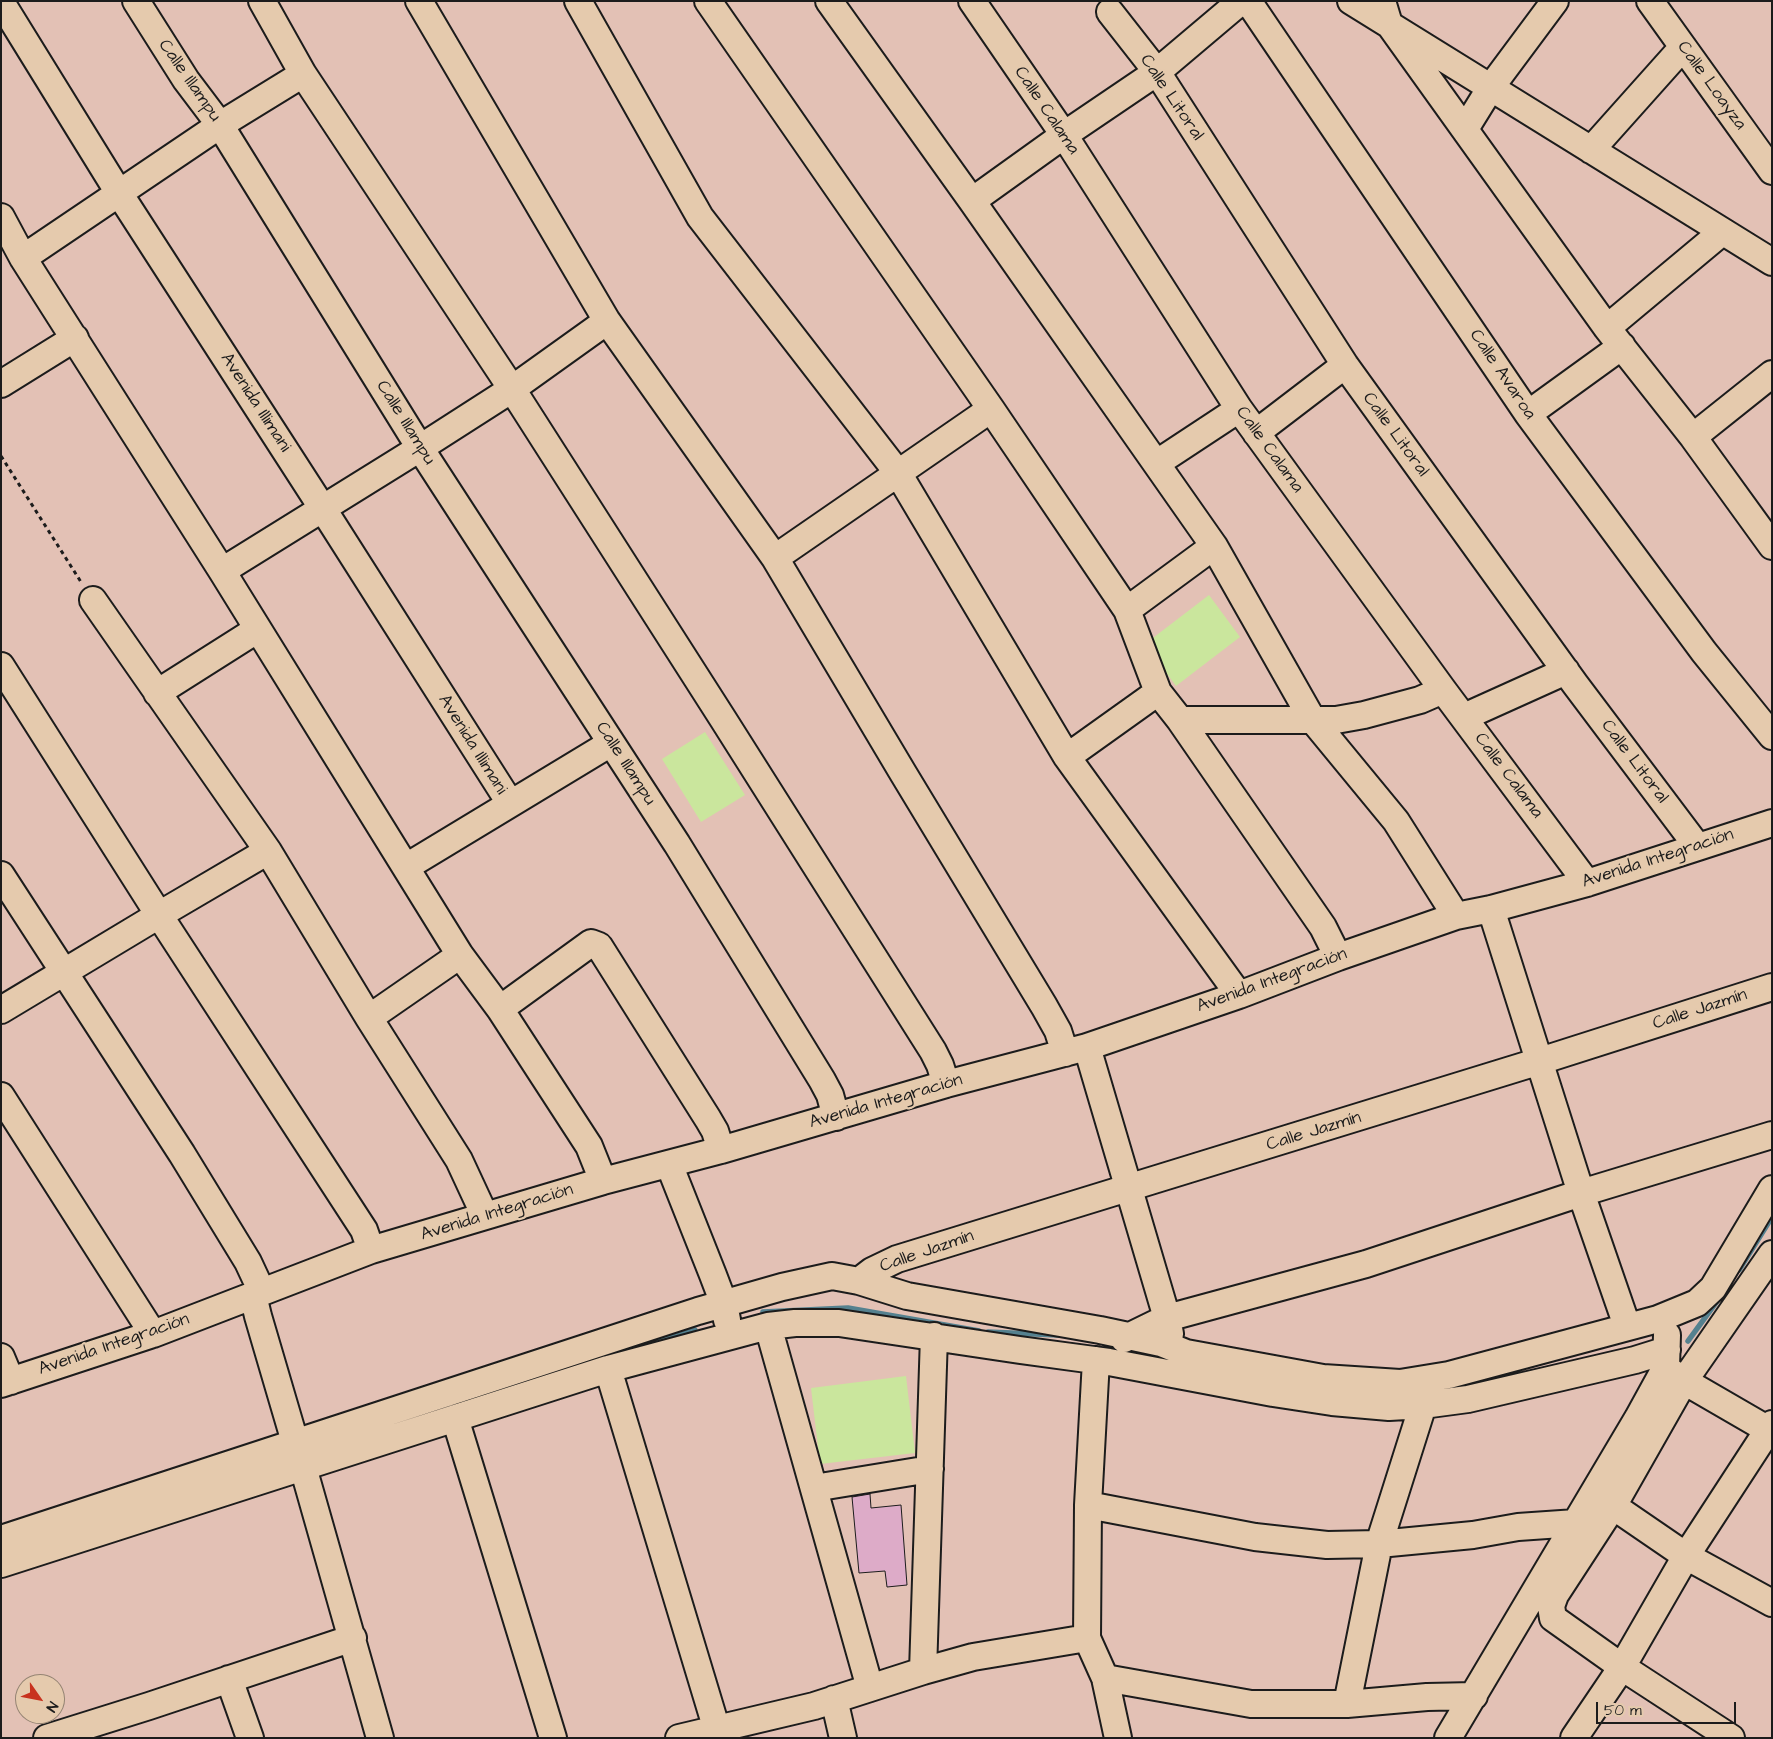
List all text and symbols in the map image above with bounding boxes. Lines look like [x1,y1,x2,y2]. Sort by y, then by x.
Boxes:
street label: Calle Illampu [153,36,225,126]
street label: Calle Loayza [1672,38,1750,134]
street label: Calle Litoral [1134,51,1208,145]
street label: Calle Calama [1009,63,1083,159]
street label: Calle Avaroa [1464,326,1540,424]
street label: Avenida Illimani [215,349,295,457]
street label: Calle Illampu [371,377,439,469]
street label: Calle Litoral [1357,389,1433,481]
street label: Calle Calama [1230,403,1308,497]
street label: Avenida Illimani [433,691,511,799]
street label: Calle Litoral [1596,716,1672,808]
street label: Calle Illampu [590,718,660,810]
street label: Calle Calama [1469,729,1547,823]
street label: Avenida Integración [1579,824,1737,894]
street label: Avenida Integración [1194,944,1350,1018]
street label: Calle Jazmín [1650,985,1750,1035]
street label: Avenida Integración [807,1070,965,1134]
street label: Calle Jazmín [1264,1107,1364,1157]
street label: Avenida Integración [418,1180,576,1246]
street label: Calle Jazmín [877,1226,977,1278]
street label: Avenida Integración [36,1309,192,1381]
north arrow [15,1674,65,1724]
scale bar [1598,1692,1738,1724]
text: N [41,1697,63,1716]
text: 50 m [1604,1700,1642,1721]

